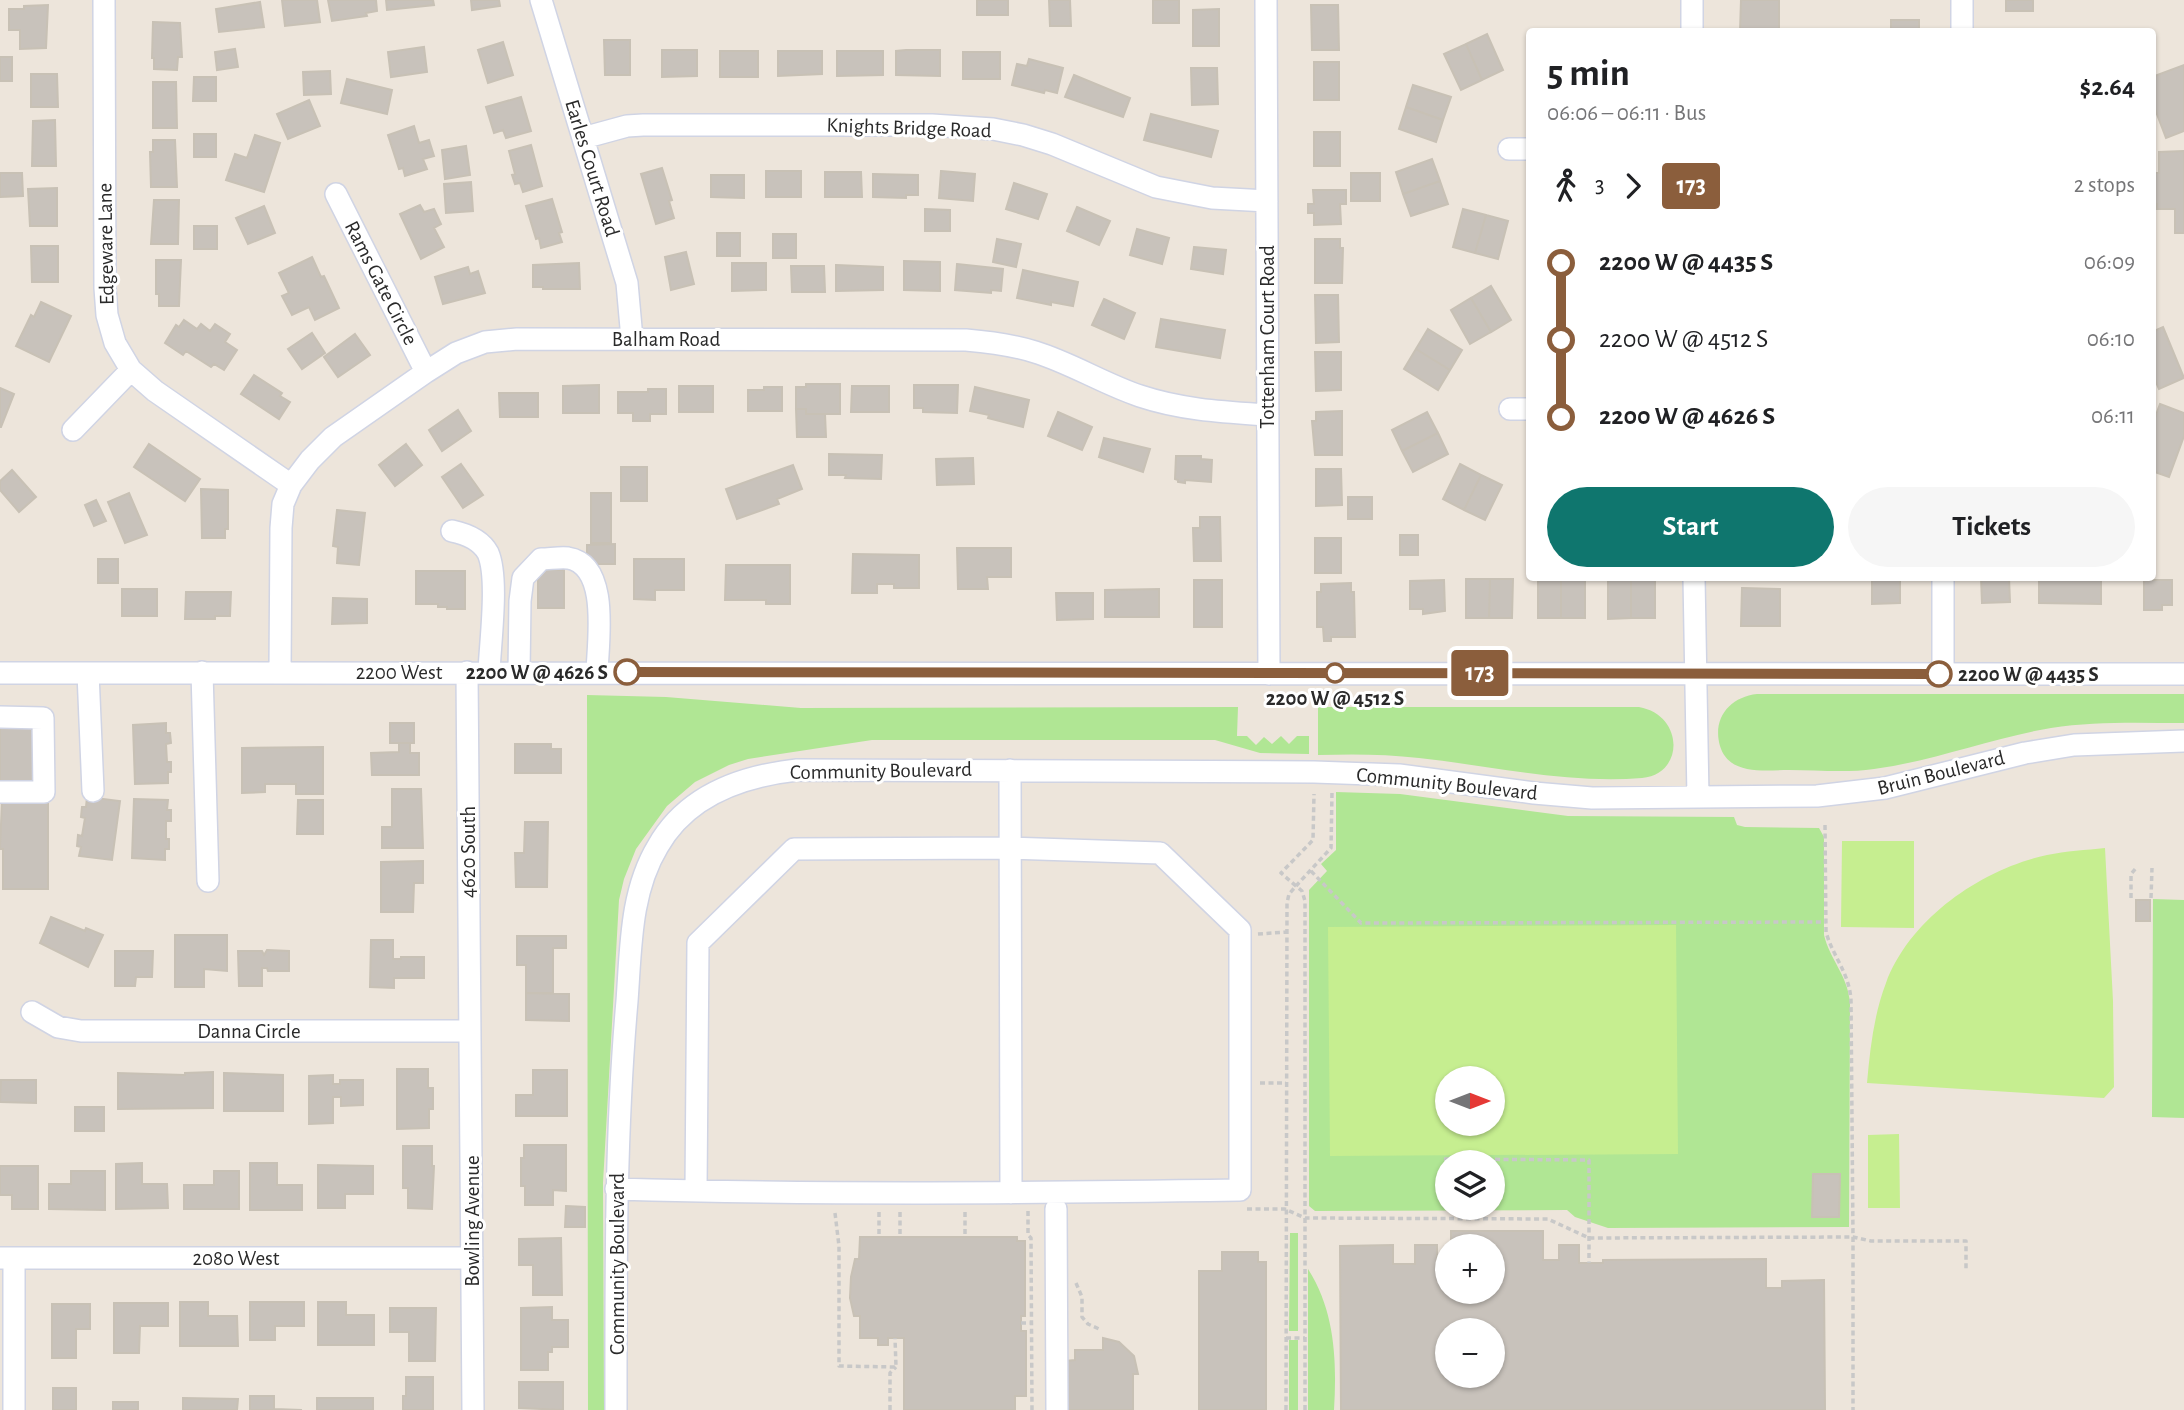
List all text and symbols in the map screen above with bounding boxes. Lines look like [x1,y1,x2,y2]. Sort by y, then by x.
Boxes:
text: 5 min [1547,55,1630,93]
text: $2.64 [2079,74,2135,100]
street label: Earles Court Road [561,97,623,239]
text: 06:06 – 06:11 · Bus [1547,102,1706,125]
street label: Knights Bridge Road [826,115,992,141]
icon: walk [1547,167,1585,205]
icon: forward [1614,167,1652,205]
text: 3 [1595,174,1604,197]
text: 173 [1676,174,1706,198]
text: 2 stops [2074,174,2135,197]
street label: Edgeware Lane [94,183,118,305]
street label: Rams Gate Circle [341,218,421,348]
street label: Tottenham Court Road [1257,245,1278,429]
text: 2200 W @ 4435 S [1599,249,1773,275]
text: 06:09 [2084,251,2135,274]
text: 2200 W @ 4512 S [1599,326,1768,352]
text: 06:10 [2087,328,2135,351]
street label: Balham Road [612,329,720,350]
text: 2200 W @ 4626 S [1599,403,1775,429]
text: 06:11 [2091,405,2135,428]
button: Start [1547,487,1834,567]
button: Tickets [1848,487,2135,567]
line badge: 173 [1440,650,1520,696]
marker: 2200 W @ 4626 S [614,659,640,685]
text: 173 [1465,661,1495,685]
marker: 2200 W @ 4435 S [1926,661,1952,687]
street label: 2200 West [356,662,443,683]
place label: 2200 W @ 4626 S [466,662,608,683]
marker: 2200 W @ 4512 S [1325,663,1345,683]
place label: 2200 W @ 4435 S [1958,664,2099,685]
place label: 2200 W @ 4512 S [1266,688,1404,709]
street label: Bruin Boulevard [1875,747,2007,799]
street label: Community Boulevard [790,759,972,783]
street label: Community Boulevard [1355,764,1539,804]
street label: 4620 South [458,806,479,898]
street label: Danna Circle [197,1021,301,1042]
north arrow [1435,1066,1505,1136]
map controls [1435,1066,1505,1388]
button: layers [1435,1150,1505,1220]
street label: Bowling Avenue [462,1155,483,1287]
street label: Community Boulevard [607,1173,628,1355]
button: + [1435,1234,1505,1304]
street label: 2080 West [192,1248,280,1269]
button: − [1435,1318,1505,1388]

